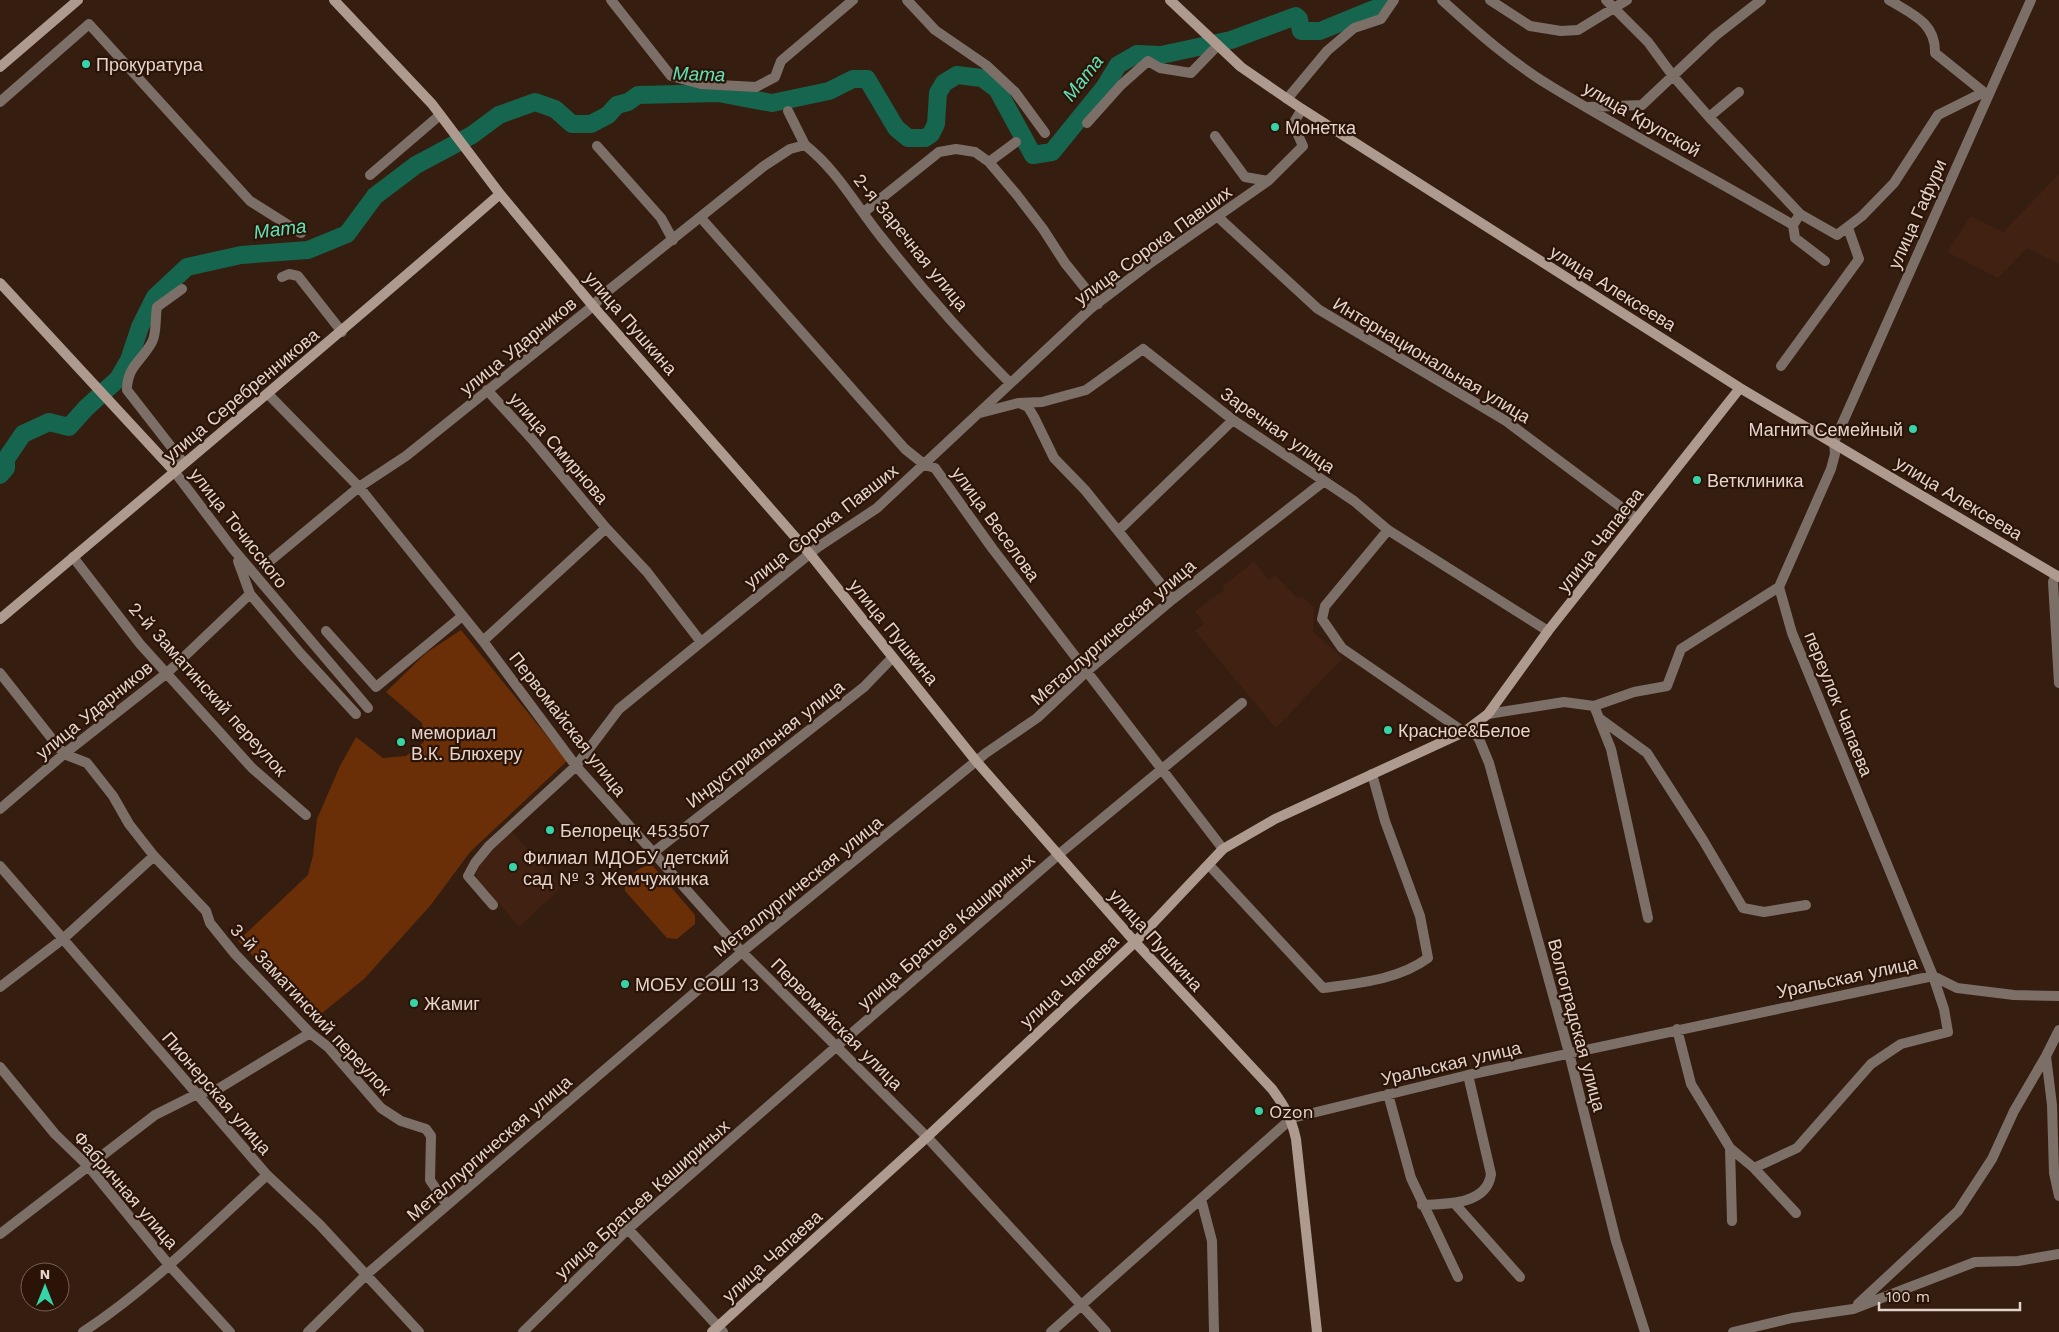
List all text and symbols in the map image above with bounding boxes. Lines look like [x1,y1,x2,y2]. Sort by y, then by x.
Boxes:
water label: Мата [1058,50,1108,106]
place label: Прокуратура [96,54,204,75]
marker: Прокуратура [80,58,92,70]
water label: Мата [672,62,726,86]
street label: улица Крупской [1580,77,1704,161]
place label: Монетка [1285,117,1357,138]
marker: Монетка [1269,121,1281,133]
street label: улица Гафури [1883,156,1951,272]
street label: 2-я Заречная улица [849,169,973,316]
street label: улица Сорока Павших [1070,181,1236,309]
water label: Мата [252,214,308,244]
street label: улица Алексеева [1546,241,1681,336]
street label: улица Пушкина [580,267,682,380]
street label: улица Ударников [456,293,580,399]
street label: Интернациональная улица [1330,293,1535,428]
street label: улица Серебренникова [159,323,324,466]
street label: Заречная улица [1217,383,1340,478]
street label: улица Смирнова [505,388,614,509]
place label: Магнит Семейный [1748,419,1903,440]
marker: Магнит Семейный [1907,423,1919,435]
street label: улица Алексеева [1892,452,2027,545]
street label: улица Сорока Павших [740,460,902,592]
street label: улица Веселова [947,463,1045,586]
street label: улица Точисского [186,464,292,592]
place label: Ветклиника [1707,470,1805,491]
marker: Ветклиника [1691,474,1703,486]
street label: улица Чапаева [1553,483,1648,596]
street label: Металлургическая улица [1026,554,1200,709]
street label: улица Пушкина [845,575,944,690]
street label: 2-й Заматинский переулок [124,598,292,780]
street label: переулок Чапаева [1800,629,1878,780]
street label: Первомайская улица [505,648,631,801]
street label: улица Ударников [32,657,156,763]
street label: Индустриальная улица [682,675,849,812]
place label: Красное&Белое [1398,720,1531,741]
place label: мемориал В.К. Блюхеру [411,722,522,764]
marker: Красное&Белое [1382,724,1394,736]
marker: мемориал В.К. Блюхеру [395,736,407,748]
street label: Металлургическая улица [709,811,887,961]
place label: Белорецк 453507 [560,820,710,841]
marker: Белорецк 453507 [544,824,556,836]
place label: Филиал МДОБУ детский сад № 3 Жемчужинка [523,847,729,889]
street label: улица Братьев Кашириных [853,849,1039,1013]
marker: Филиал МДОБУ детский сад № 3 Жемчужинка [507,861,519,873]
street label: улица Пушкина [1105,885,1208,996]
street label: 3-й Заматинский переулок [226,919,396,1099]
street label: улица Чапаева [1015,929,1123,1032]
street label: Волгоградская улица [1544,936,1610,1115]
street label: Уральская улица [1775,952,1920,1002]
street label: Первомайская улица [767,954,908,1095]
place label: МОБУ СОШ 13 [635,974,759,995]
marker: МОБУ СОШ 13 [619,978,631,990]
place label: Жамиг [424,993,480,1014]
marker: Жамиг [408,997,420,1009]
street label: Пионерская улица [158,1027,277,1159]
street label: Уральская улица [1379,1036,1524,1089]
street label: Металлургическая улица [402,1070,576,1225]
place label: Ozon [1269,1101,1314,1122]
marker: Ozon [1253,1105,1265,1117]
street label: улица Братьев Кашириных [551,1115,733,1283]
street label: Фабричная улица [69,1127,183,1254]
street label: улица Чапаева [718,1205,827,1306]
north arrow [20,1262,70,1312]
text: N [40,1266,50,1282]
scale bar [1879,1280,2020,1312]
text: 100 m [1886,1288,1930,1306]

